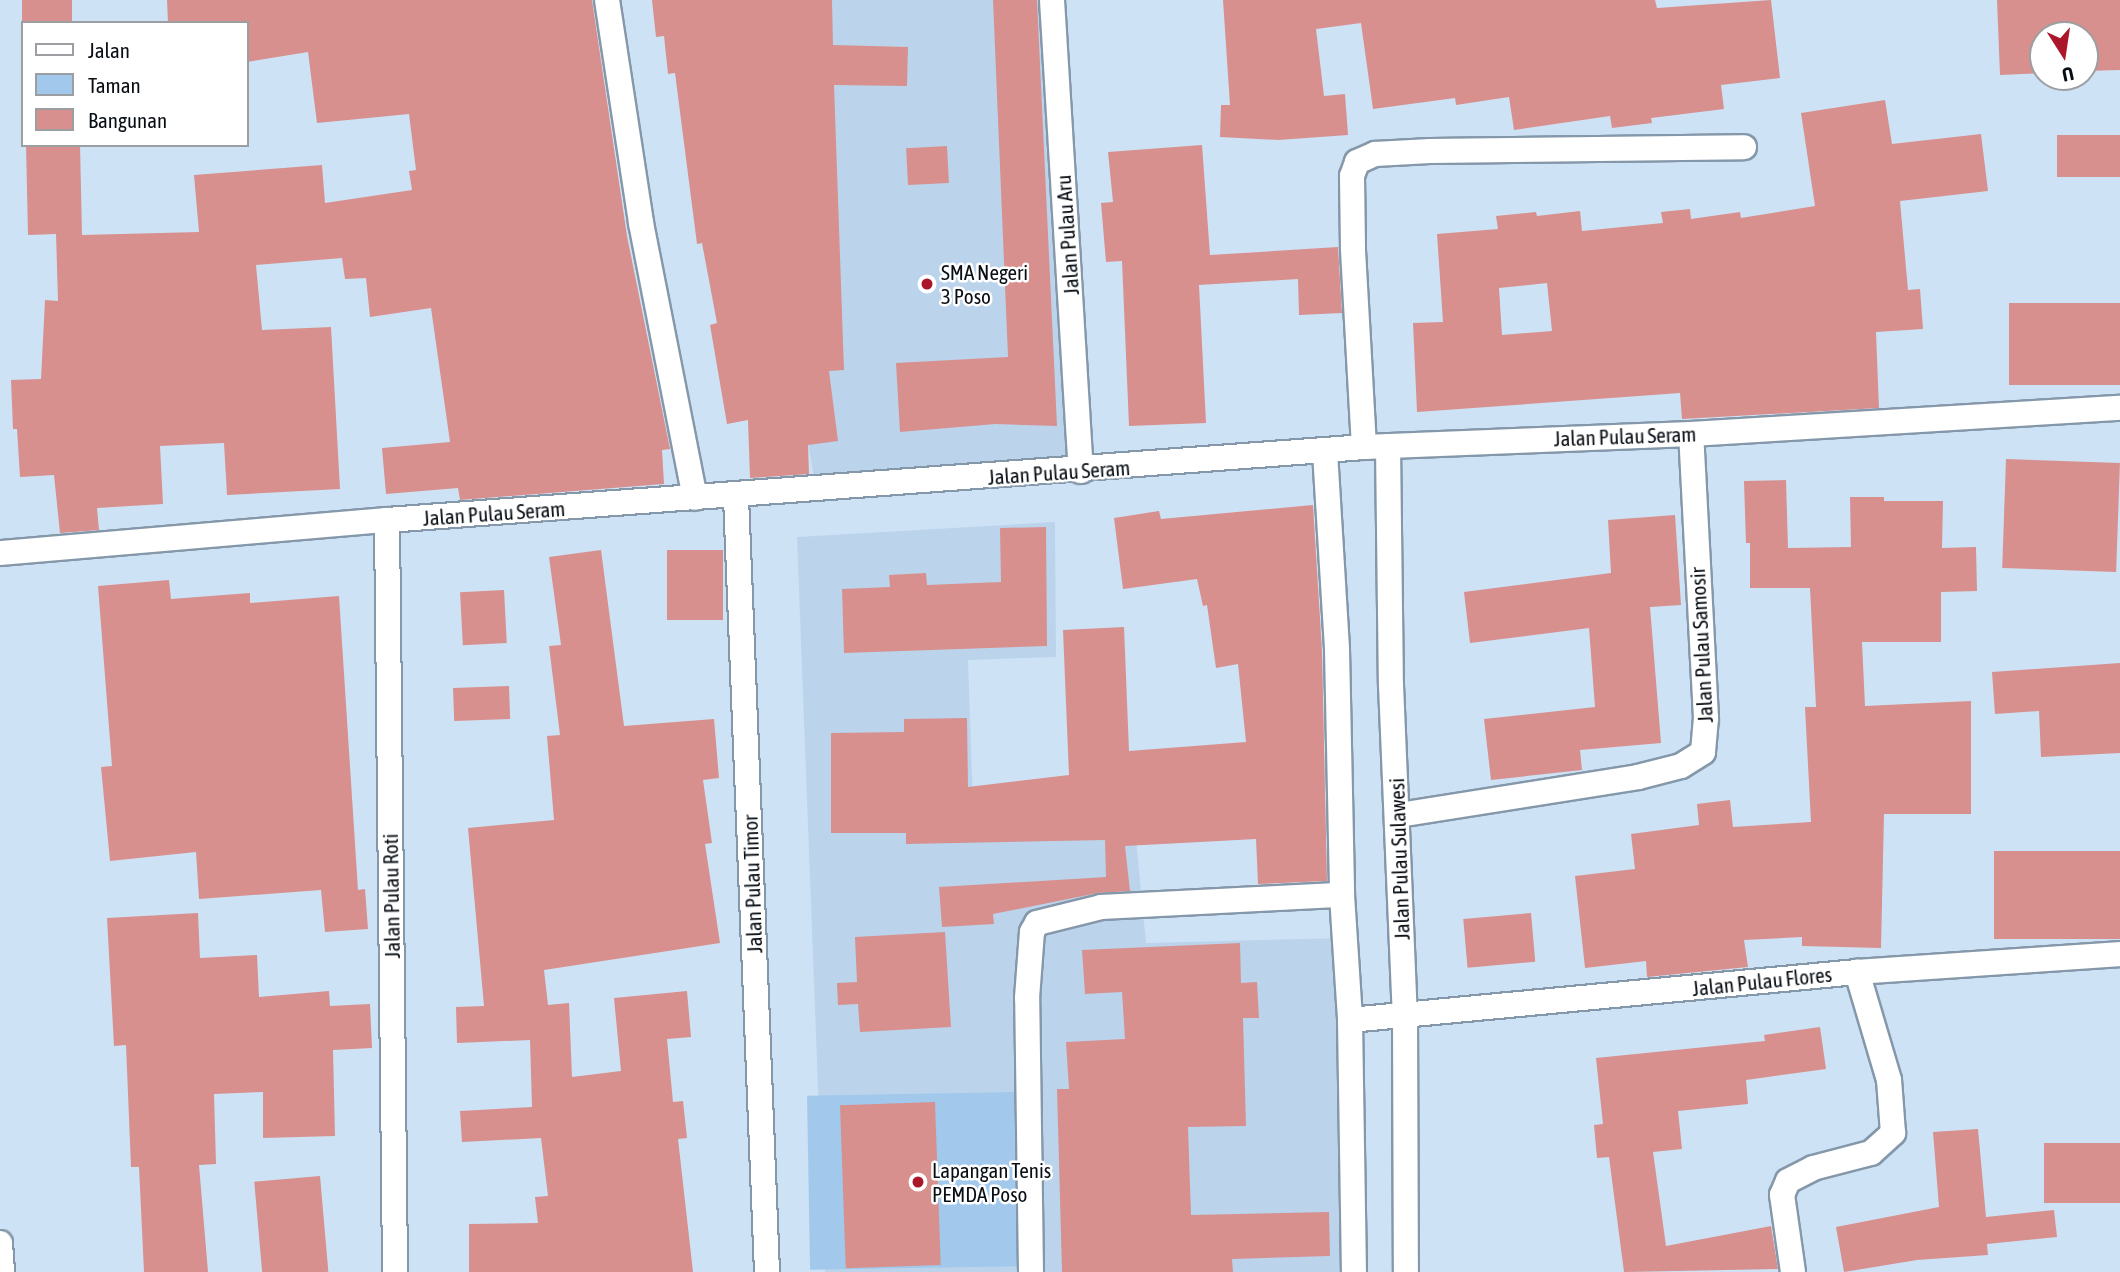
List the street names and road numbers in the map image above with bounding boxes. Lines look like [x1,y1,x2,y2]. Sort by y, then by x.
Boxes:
street label: Jalan Pulau Aru [1050,174,1084,296]
street label: Jalan Pulau Seram [1553,421,1697,451]
street label: Jalan Pulau Seram [987,454,1131,490]
street label: Jalan Pulau Seram [422,495,566,531]
street label: Jalan Pulau Samosir [1684,567,1718,723]
street label: Jalan Pulau Sulawesi [1384,778,1414,940]
street label: Jalan Pulau Timor [737,814,767,954]
street label: Jalan Pulau Roti [377,833,405,959]
street label: Jalan Pulau Flores [1691,961,1833,1001]

